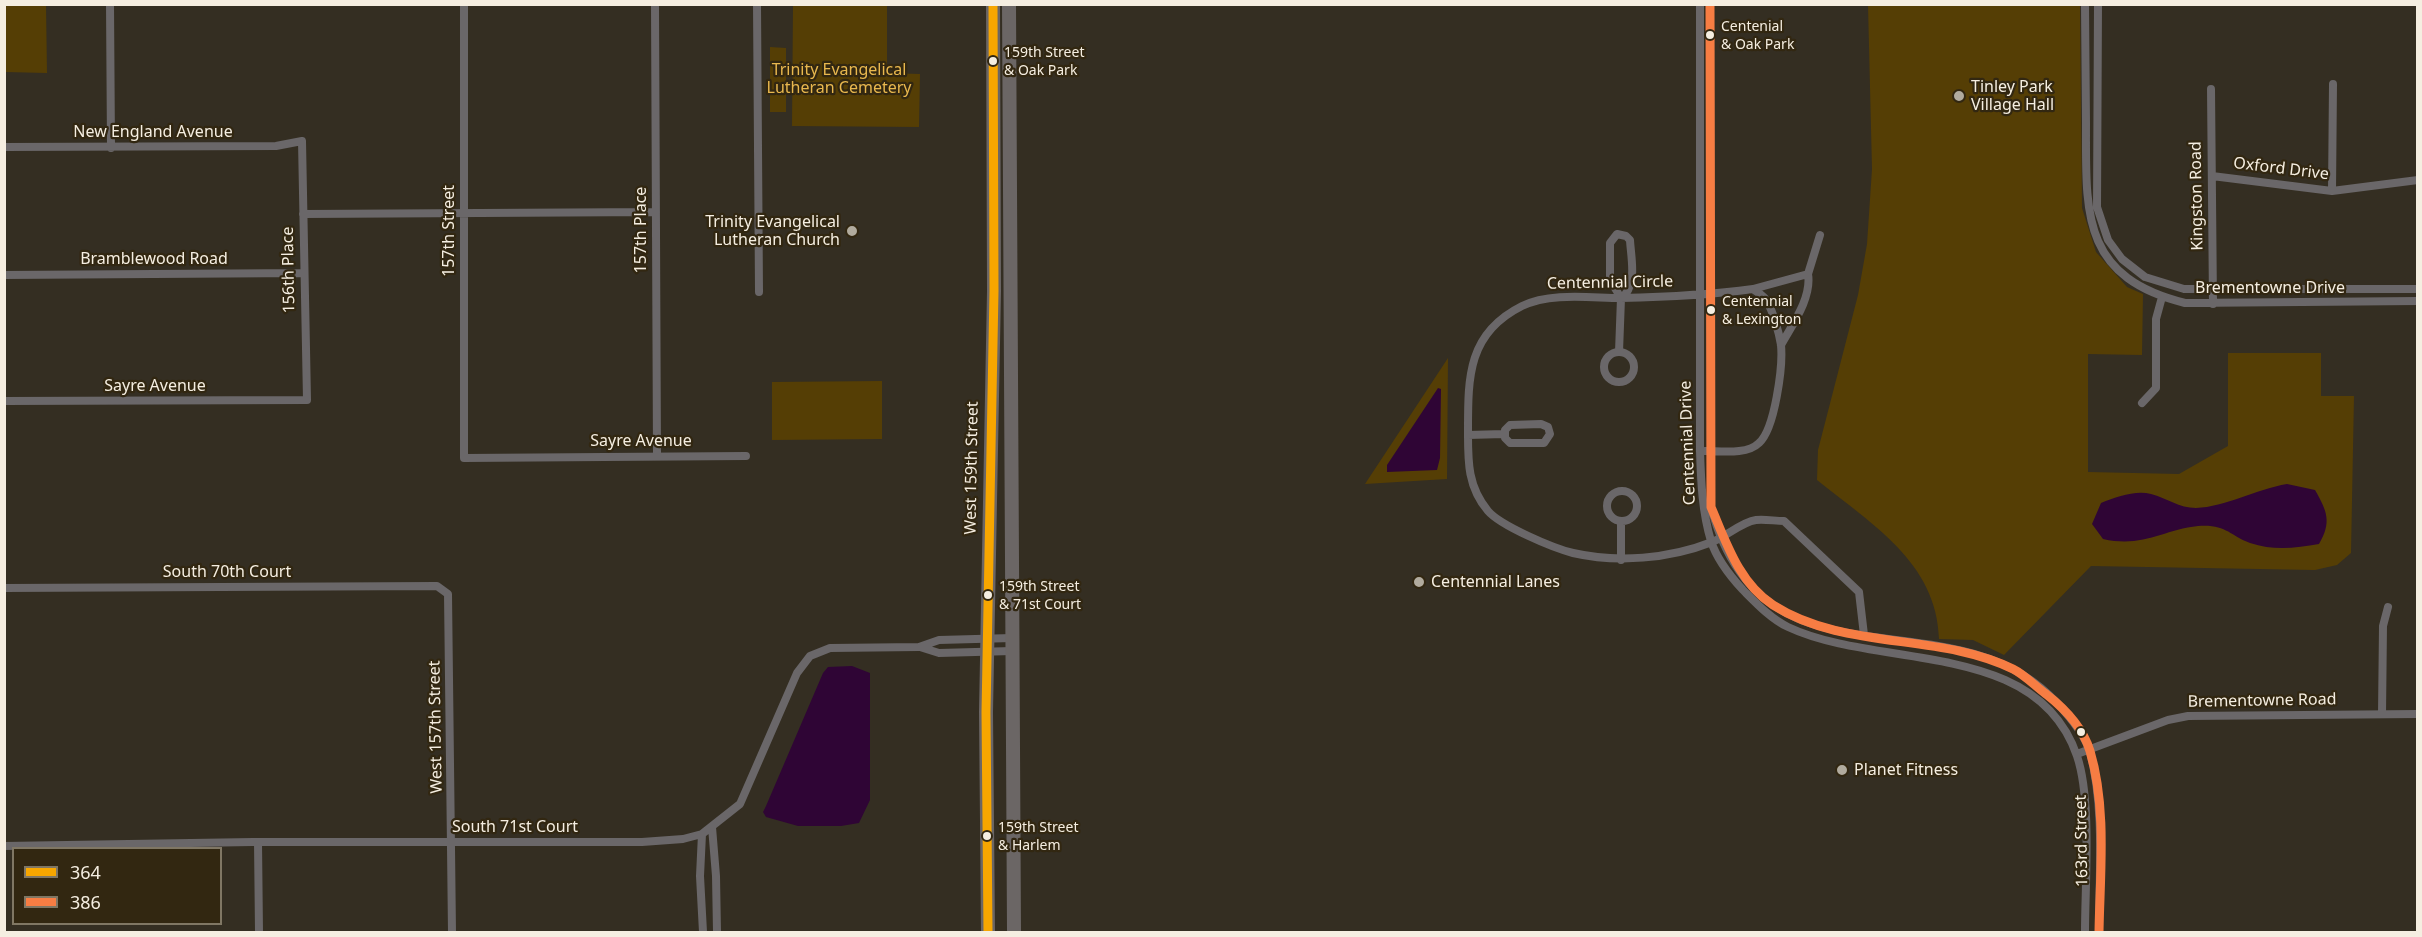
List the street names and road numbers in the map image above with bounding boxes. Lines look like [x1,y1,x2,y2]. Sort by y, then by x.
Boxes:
street label: New England Avenue [73,122,233,142]
street label: Kingston Road [2186,141,2208,251]
street label: Oxford Drive [2232,154,2330,184]
street label: 157th Street [439,185,459,277]
street label: 157th Place [631,187,651,273]
street label: 156th Place [279,226,299,314]
street label: Bramblewood Road [80,249,228,269]
street label: Centennial Circle [1547,272,1673,294]
street label: Brementowne Drive [2195,278,2345,298]
street label: Sayre Avenue [104,376,206,396]
street label: Centennial Drive [1676,380,1700,506]
street label: West 159th Street [961,401,983,535]
street label: Sayre Avenue [590,431,692,451]
street label: South 70th Court [163,562,291,582]
street label: West 157th Street [425,660,447,794]
street label: Brementowne Road [2187,690,2337,712]
street label: 163rd Street [2072,795,2092,887]
street label: South 71st Court [452,817,578,837]

